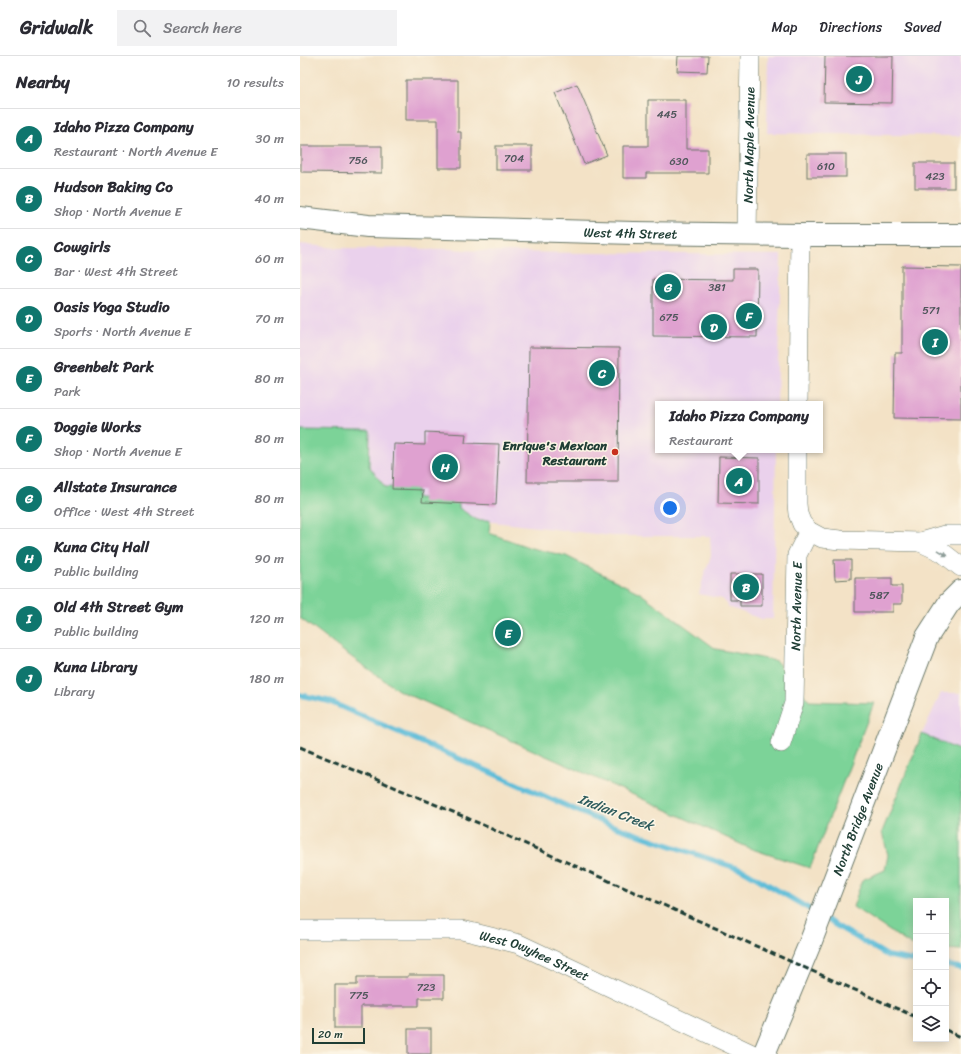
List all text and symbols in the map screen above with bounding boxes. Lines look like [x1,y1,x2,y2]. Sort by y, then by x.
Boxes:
search box [117,10,397,46]
text: Gridwalk [20,11,93,44]
text: Search here [163,15,242,41]
text: Map [771,15,797,40]
text: Directions [819,15,882,40]
text: Saved [904,15,941,40]
icon: search [131,17,153,39]
pin: J [846,64,872,94]
text: Nearby [16,67,70,97]
text: 10 results [227,71,284,94]
street label: North Maple Avenue [737,87,761,203]
house number: 445 [657,105,678,124]
text: Idaho Pizza Company [54,114,194,140]
text: A [25,127,33,150]
text: 30 m [255,127,284,150]
text: Restaurant · North Avenue E [54,140,217,163]
house number: 704 [504,149,524,168]
house number: 756 [348,151,368,170]
house number: 630 [669,152,689,171]
house number: 610 [817,157,835,176]
house number: 423 [925,167,945,186]
text: Hudson Baking Co [54,174,173,200]
text: B [25,187,33,210]
text: 40 m [254,187,284,210]
text: Shop · North Avenue E [54,200,182,223]
street label: West 4th Street [583,221,678,246]
text: Cowgirls [54,234,110,260]
text: C [25,247,33,270]
text: 60 m [255,247,284,270]
text: Bar · West 4th Street [54,260,178,283]
pin: G [655,272,681,302]
house number: 381 [708,278,726,297]
text: Oasis Yoga Studio [54,294,170,320]
pin: F [736,301,762,331]
house number: 571 [922,301,940,320]
text: D [25,307,33,330]
text: 70 m [255,307,284,330]
house number: 675 [659,308,679,327]
pin: D [701,312,727,342]
text: Sports · North Avenue E [54,320,191,343]
pin: I [922,327,948,357]
text: Greenbelt Park [54,354,154,380]
pin: C [589,358,615,388]
text: E [25,367,33,390]
text: 80 m [255,367,284,390]
text: Park [54,380,81,403]
popup [655,401,823,453]
text: Idaho Pizza Company [669,403,809,429]
text: Doggie Works [54,414,141,440]
text: F [25,427,33,450]
text: 80 m [255,427,284,450]
text: Restaurant [669,429,734,452]
place label: Enrique's Mexican Restaurant [503,434,608,472]
text: Shop · North Avenue E [54,440,182,463]
marker: Enrique's Mexican Restaurant [610,447,620,457]
pin: H [432,452,458,482]
pin: A [726,466,752,496]
text: Allstate Insurance [54,474,177,500]
text: G [25,487,33,510]
text: 80 m [255,487,284,510]
your location [660,498,680,518]
text: Office · West 4th Street [54,500,194,523]
text: Kuna City Hall [54,534,149,560]
text: H [24,547,34,570]
text: 90 m [254,547,284,570]
one-way arrow [937,550,949,557]
text: Public building [54,560,139,583]
street label: North Avenue E [784,561,809,651]
pin: B [733,572,759,602]
house number: 587 [869,586,890,605]
text: Old 4th Street Gym [54,594,184,620]
text: I [26,607,32,630]
text: 120 m [249,607,284,630]
pin: E [495,618,521,648]
text: Public building [54,620,139,643]
text: Kuna Library [54,654,137,680]
text: J [26,667,32,690]
text: 180 m [249,667,284,690]
text: Library [54,680,95,703]
street label: North Bridge Avenue [826,759,890,879]
water label: Indian Creek [574,786,658,839]
map controls [913,898,949,1042]
button: + [913,898,949,934]
street label: West Owyhee Street [477,924,593,988]
button: − [913,934,949,970]
button: locate [913,970,949,1006]
house number: 723 [417,978,435,997]
house number: 775 [349,986,369,1005]
button: layers [913,1006,949,1042]
text: 20 m [318,1025,343,1044]
scale bar [312,1026,365,1045]

